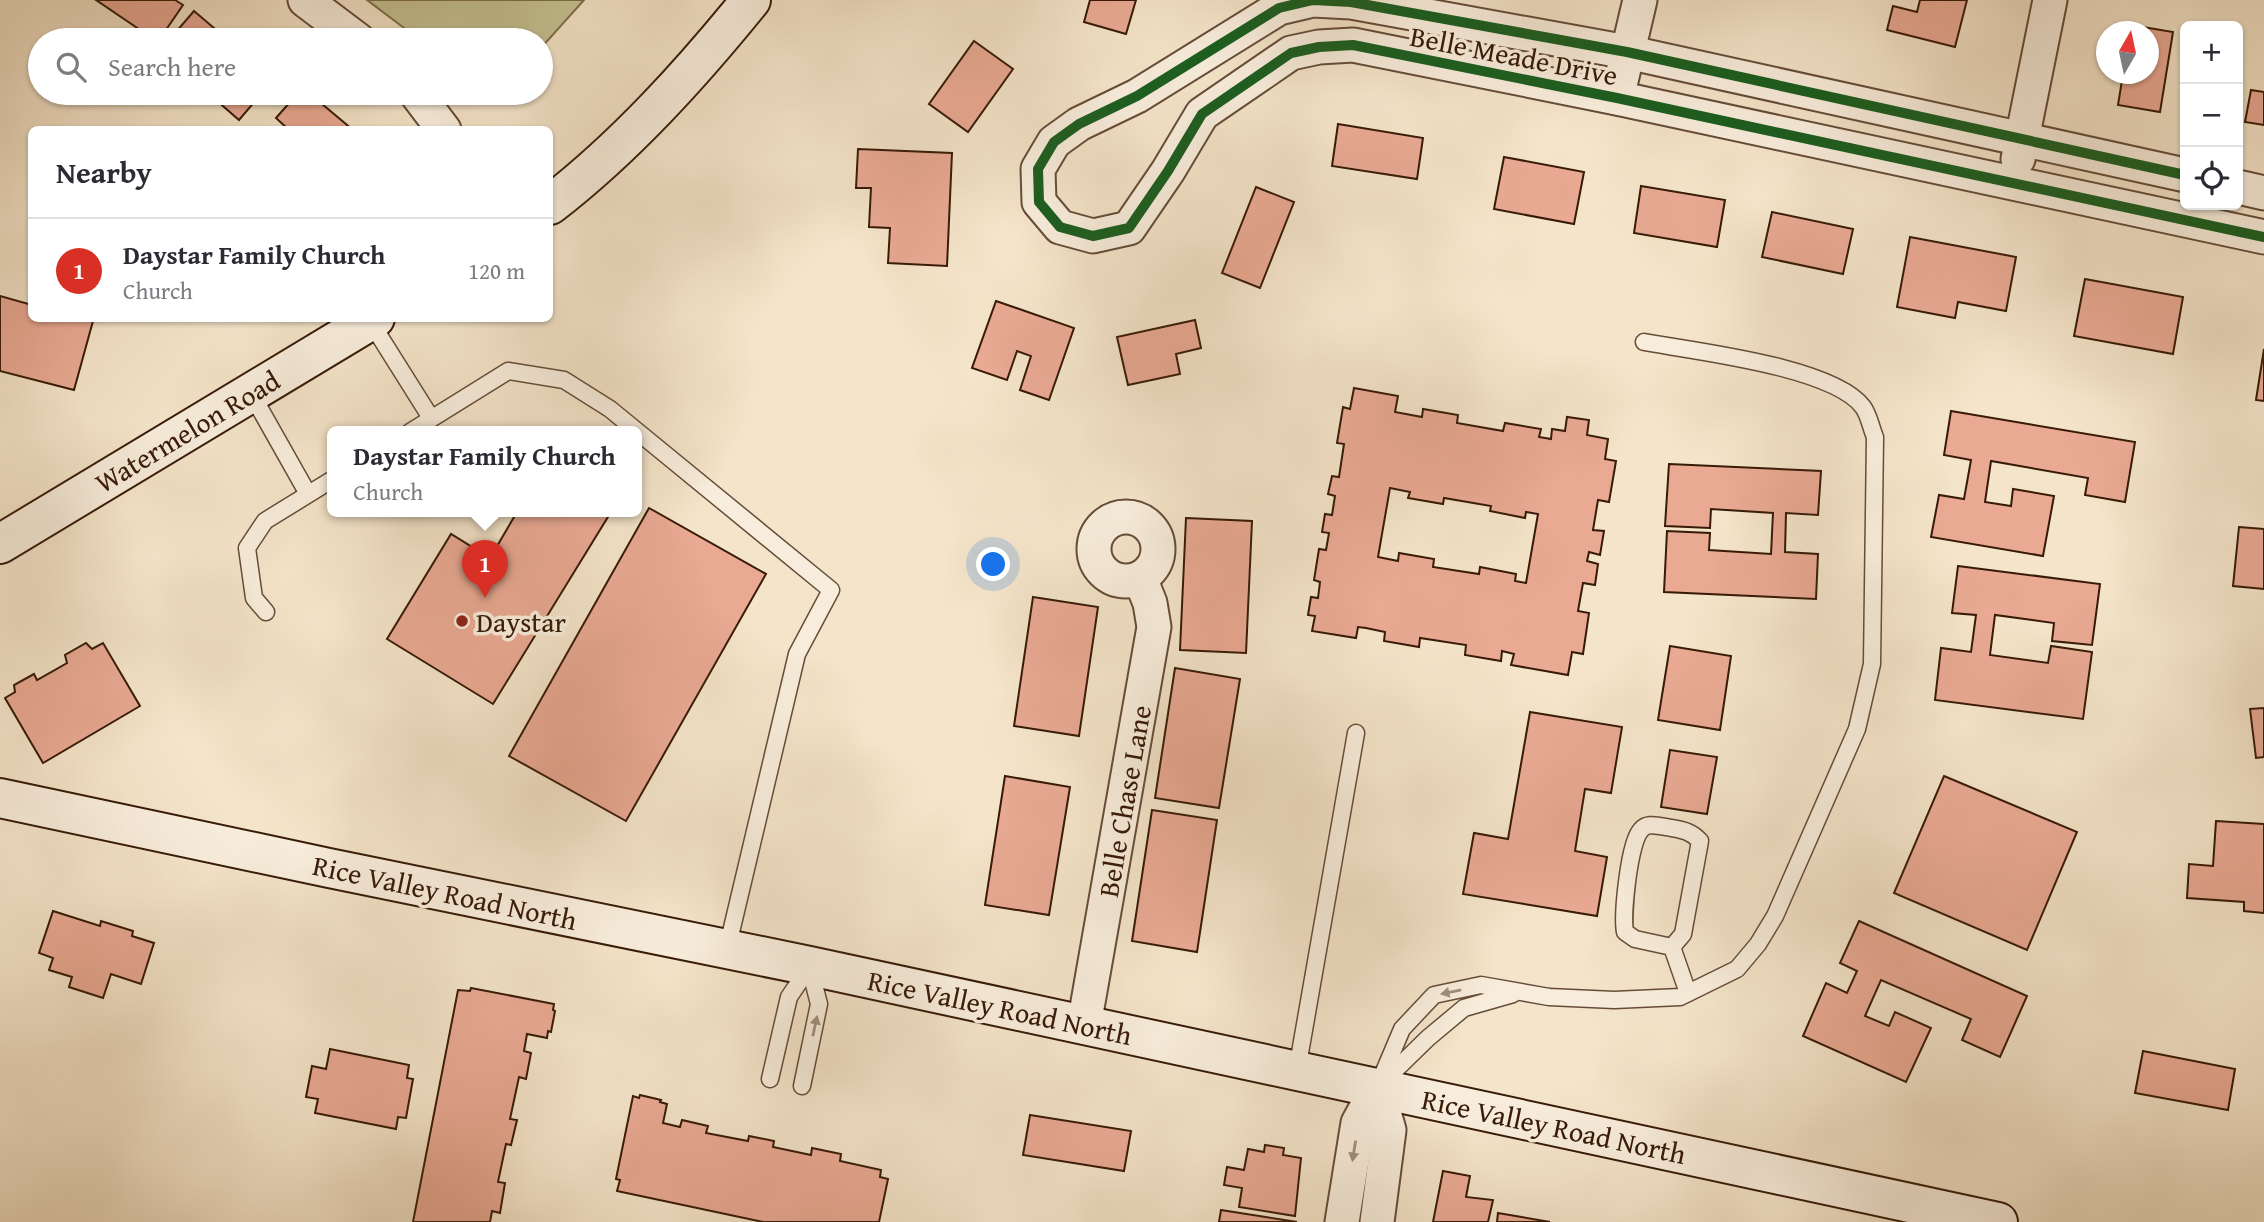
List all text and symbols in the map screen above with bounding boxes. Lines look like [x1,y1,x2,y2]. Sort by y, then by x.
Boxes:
street label: Belle Meade Drive [1407,15,1621,95]
north arrow [2096,21,2159,84]
map controls [2180,21,2243,210]
button: + [2180,21,2243,84]
search box [28,28,553,105]
text: Search here [108,47,236,86]
icon: search [52,48,90,86]
button: − [2180,84,2243,147]
button: locate [2180,147,2243,210]
text: Nearby [56,150,152,194]
text: Daystar Family Church [123,235,385,274]
text: 1 [73,254,85,287]
text: 120 m [468,254,525,287]
text: Church [123,274,193,307]
street label: Watermelon Road [87,360,287,502]
popup [327,426,642,517]
text: Daystar Family Church [353,436,616,475]
text: Church [353,475,423,508]
pin: 1 [462,540,508,598]
your location [976,547,1010,581]
place label: Daystar [476,601,566,642]
marker: Daystar [454,613,470,629]
street label: Belle Chase Lane [1087,702,1161,900]
street label: Rice Valley Road North [309,844,581,940]
street label: Rice Valley Road North [864,959,1136,1055]
one-way arrow [1440,986,1462,997]
one-way arrow [809,1015,820,1037]
street label: Rice Valley Road North [1418,1078,1690,1174]
one-way arrow [1348,1140,1359,1162]

